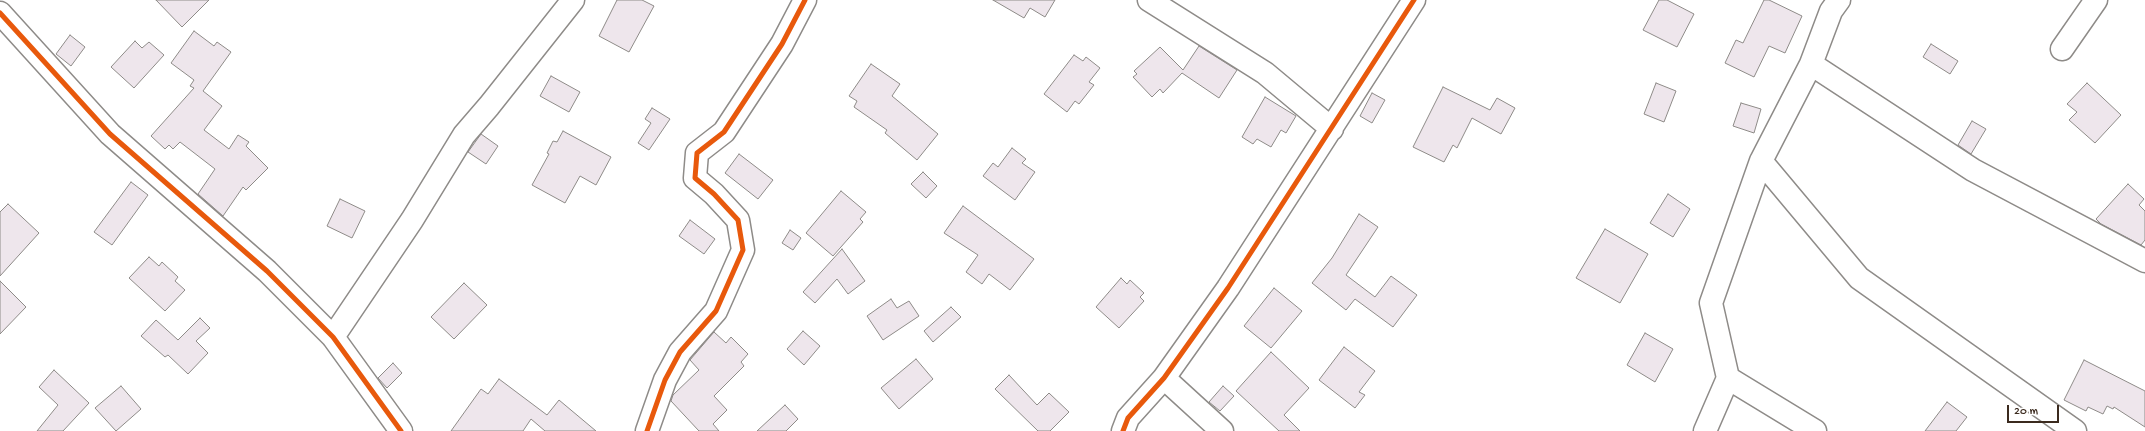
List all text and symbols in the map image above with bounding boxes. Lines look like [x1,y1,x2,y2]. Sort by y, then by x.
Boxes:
scale bar [2009,397,2061,423]
text: 20 m [2014,405,2038,419]

